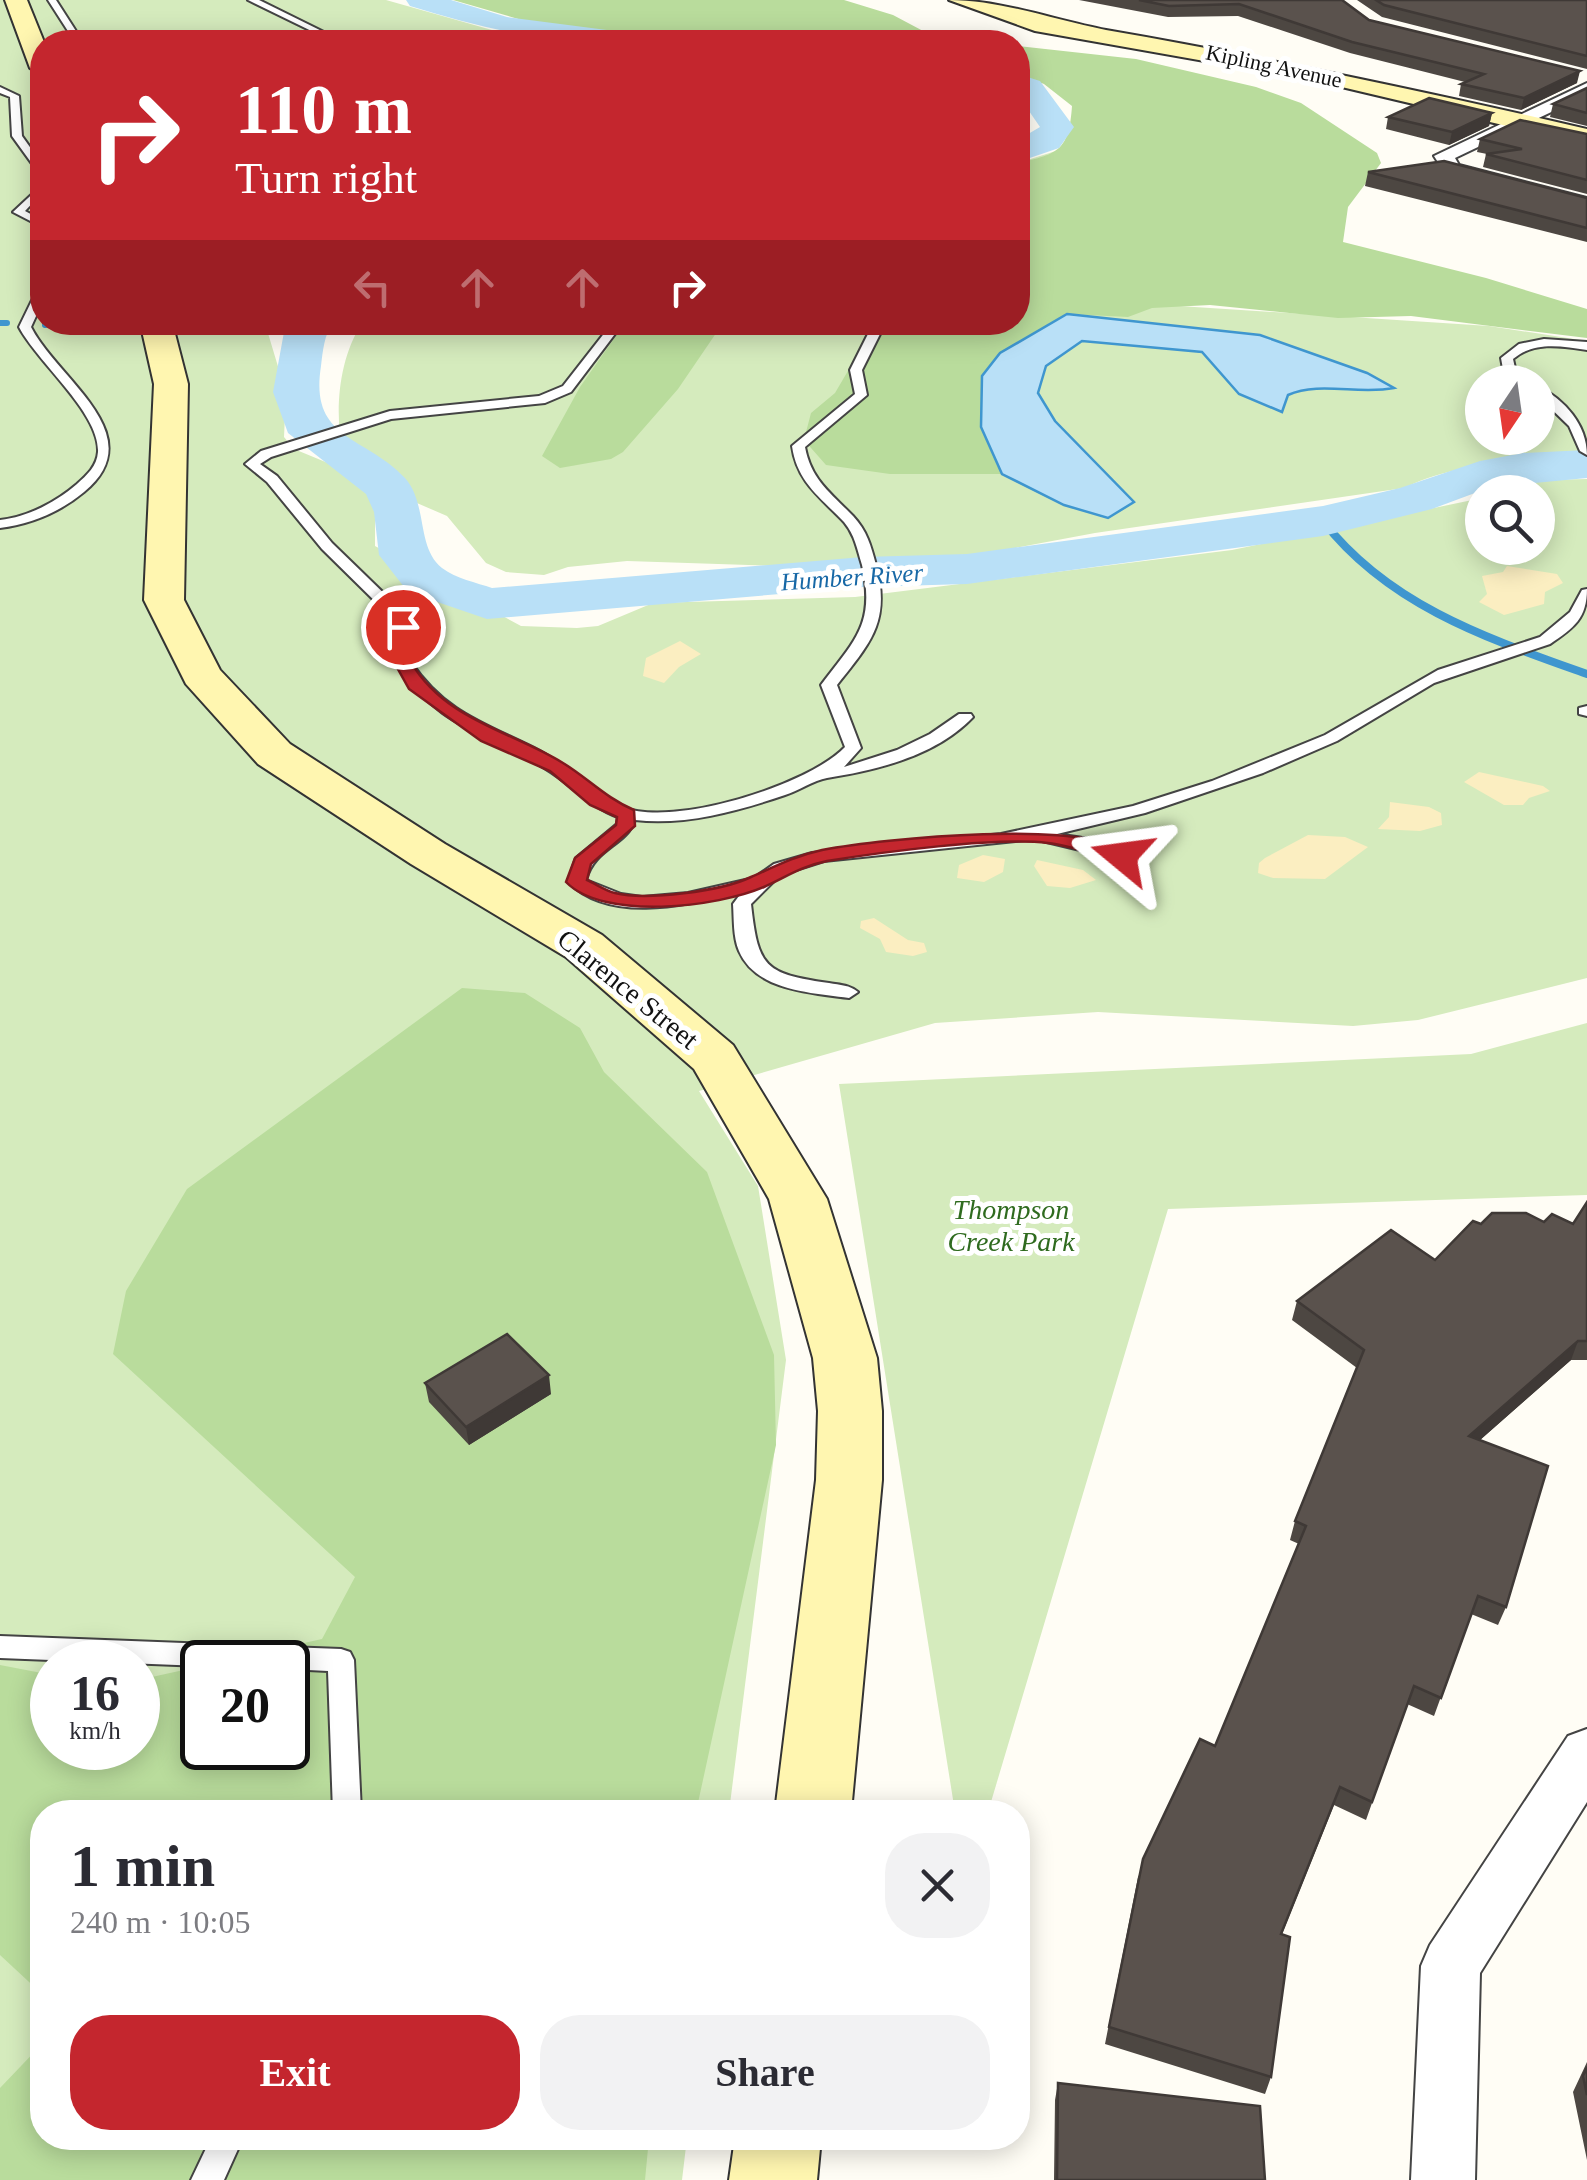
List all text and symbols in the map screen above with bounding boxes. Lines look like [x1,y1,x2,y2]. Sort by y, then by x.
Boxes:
street label: Kipling Avenue [1204,39,1344,93]
icon: right [70,70,200,200]
text: 110 m [235,71,412,148]
text: Turn right [235,153,417,203]
icon: left [345,260,400,315]
icon: ahead [450,260,505,315]
icon: ahead [555,260,610,315]
icon: right [660,260,715,315]
north arrow [1465,365,1555,455]
map controls [1465,365,1555,565]
button: search [1465,475,1555,565]
water label: Humber River [779,559,924,596]
pin [361,585,446,670]
icon: arrive [376,600,431,655]
position arrow [1070,804,1174,908]
street label: Clarence Street [551,923,705,1055]
park label: Thompson Creek Park [947,1194,1075,1257]
speed limit sign: 20 [180,1640,310,1770]
text: 16 [70,1665,120,1721]
text: km/h [69,1717,121,1744]
text: 1 min [70,1833,215,1899]
button: close [885,1833,990,1938]
text: 240 m · 10:05 [70,1904,250,1940]
button: Exit [70,2015,520,2130]
button: Share [540,2015,990,2130]

